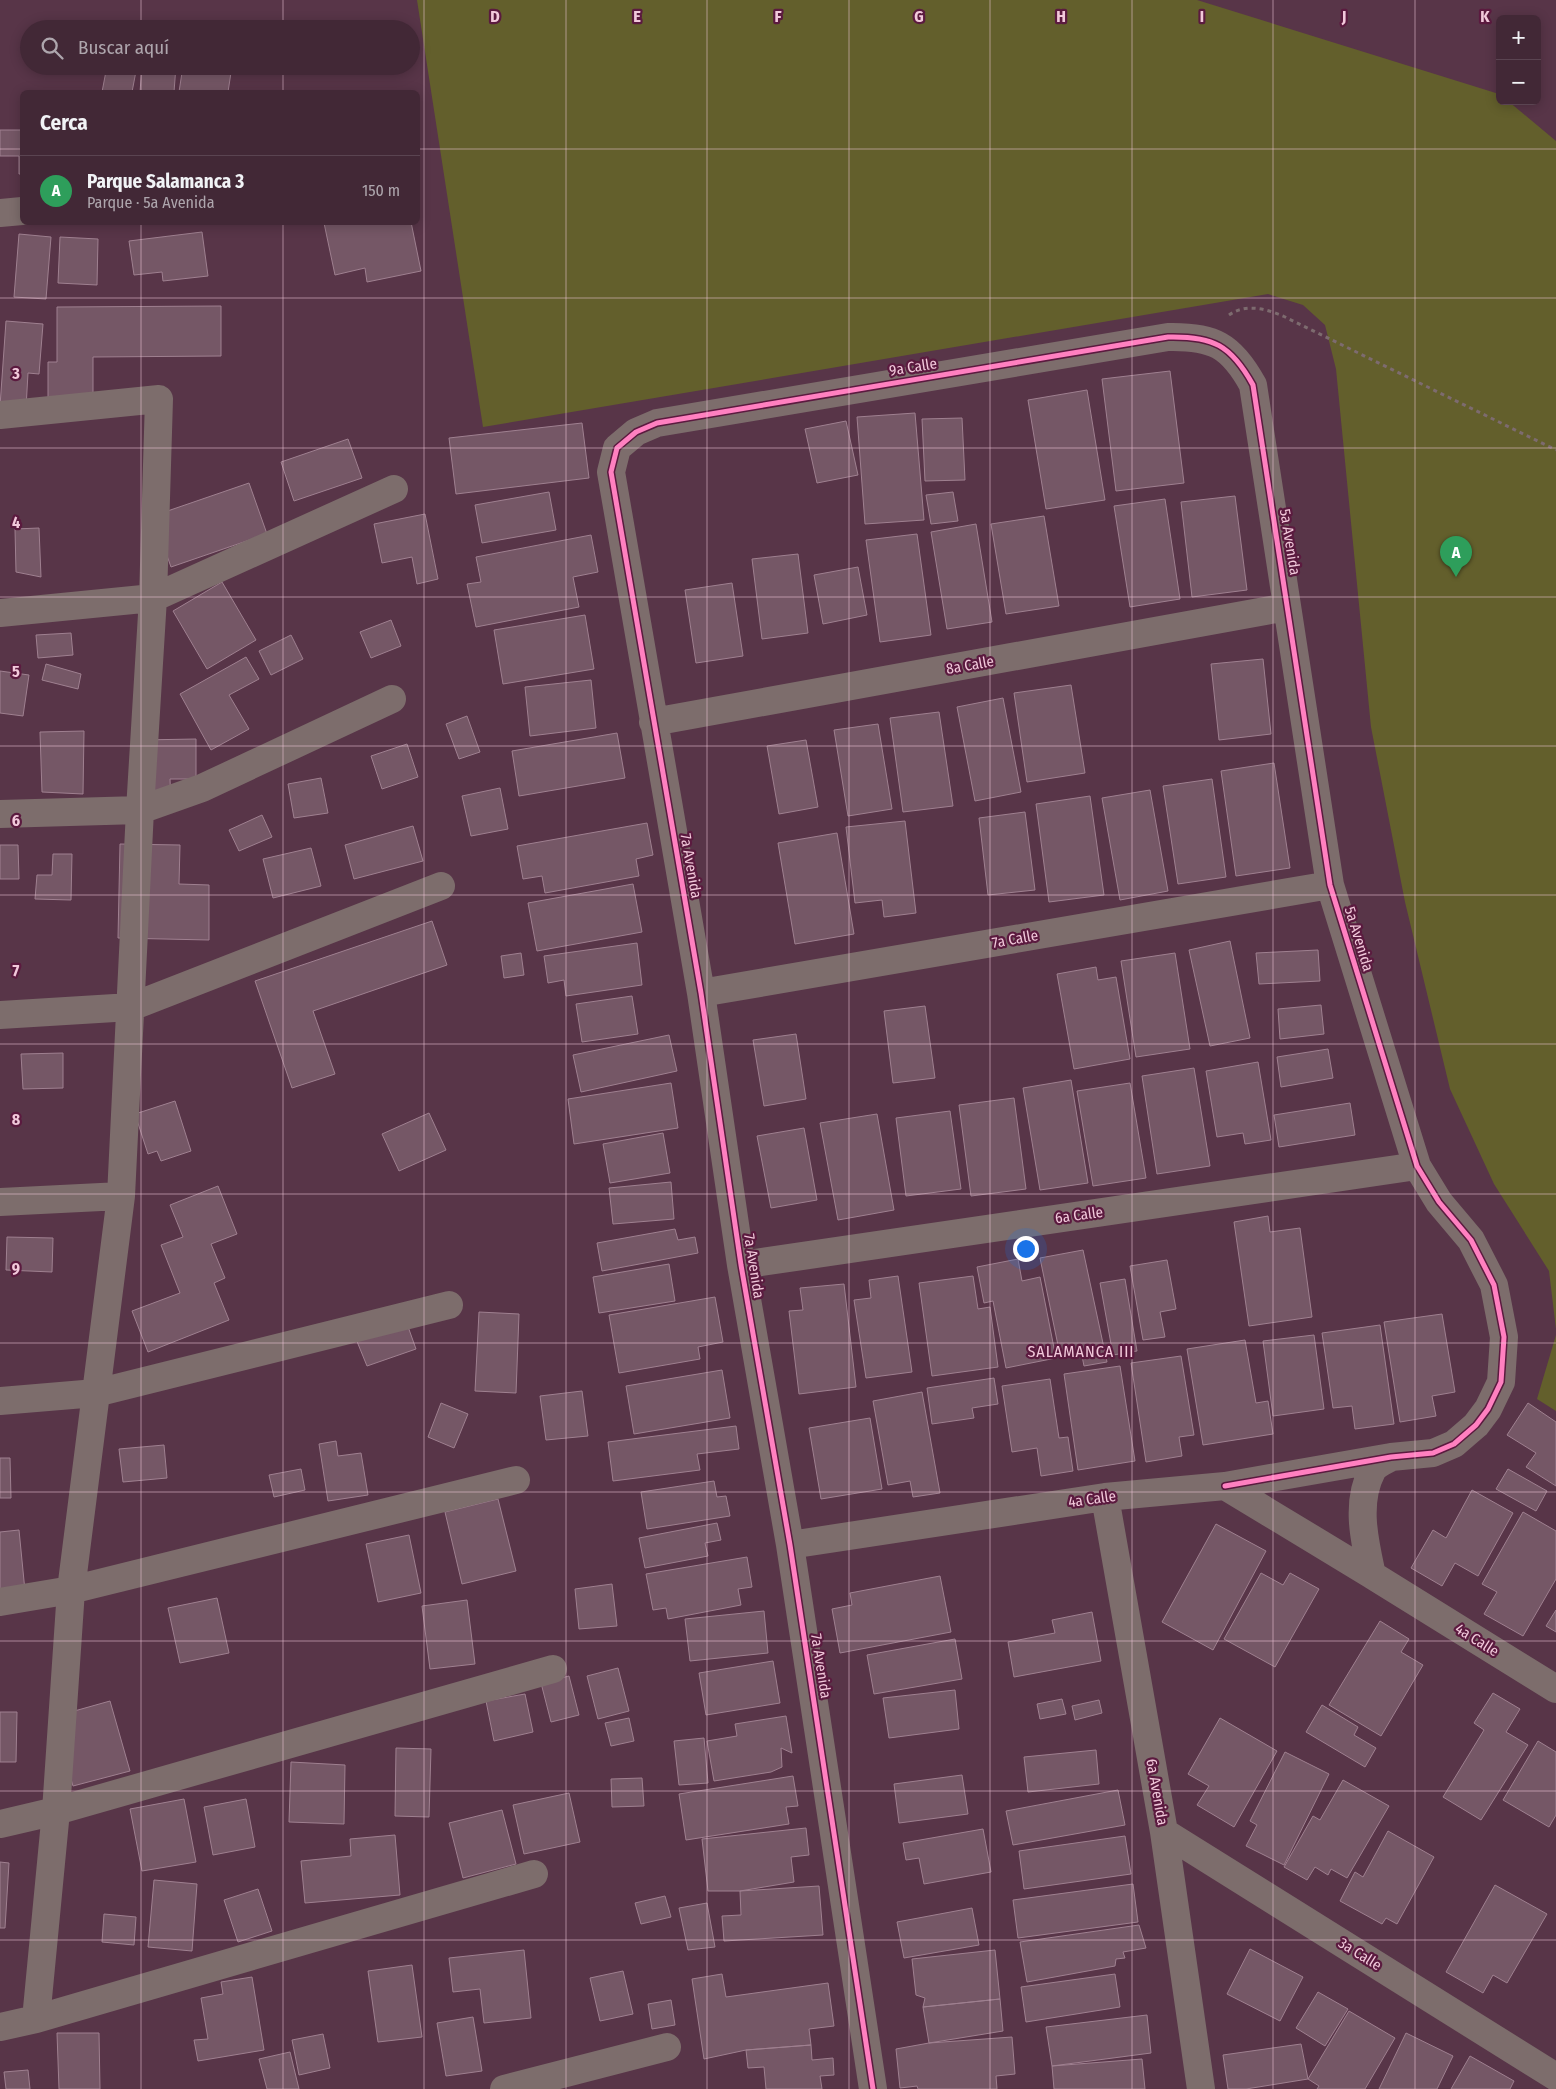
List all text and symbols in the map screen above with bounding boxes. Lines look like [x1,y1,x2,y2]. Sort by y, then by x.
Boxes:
text: D [490,7,500,26]
text: E [633,7,641,26]
text: F [774,7,782,26]
text: G [914,7,924,26]
text: H [1056,7,1066,26]
text: I [1200,7,1204,26]
text: J [1341,7,1346,26]
text: K [1480,7,1490,26]
map controls [1496,15,1541,105]
button: + [1496,15,1541,60]
search box [20,20,420,75]
icon: search [38,34,66,62]
text: Buscar aquí [78,36,169,59]
button: − [1496,60,1541,105]
text: Cerca [40,110,88,136]
text: Parque Salamanca 3 [87,170,244,193]
text: A [52,181,60,200]
text: 150 m [362,181,400,200]
text: Parque · 5a Avenida [87,193,214,212]
street label: 9a Calle [888,354,938,380]
text: 3 [11,364,20,383]
street label: 5a Avenida [1276,508,1304,576]
text: 4 [12,513,20,532]
pin: A [1440,536,1472,577]
street label: 8a Calle [945,652,995,678]
text: 5 [12,662,20,681]
text: 6 [12,811,20,830]
street label: 7a Avenida [676,832,706,900]
street label: 5a Avenida [1341,904,1377,974]
street label: 7a Calle [991,926,1039,952]
text: 7 [13,961,20,980]
text: 8 [12,1110,21,1129]
street label: 6a Calle [1054,1203,1104,1227]
street label: 7a Avenida [740,1232,768,1300]
your location [1013,1236,1039,1262]
text: 9 [12,1259,20,1278]
district label: SALAMANCA III [1027,1342,1135,1361]
street label: 4a Calle [1067,1487,1117,1511]
street label: 4a Calle [1452,1620,1502,1660]
street label: 7a Avenida [807,1632,835,1700]
street label: 6a Avenida [1142,1757,1172,1827]
street label: 3a Calle [1335,1934,1385,1974]

